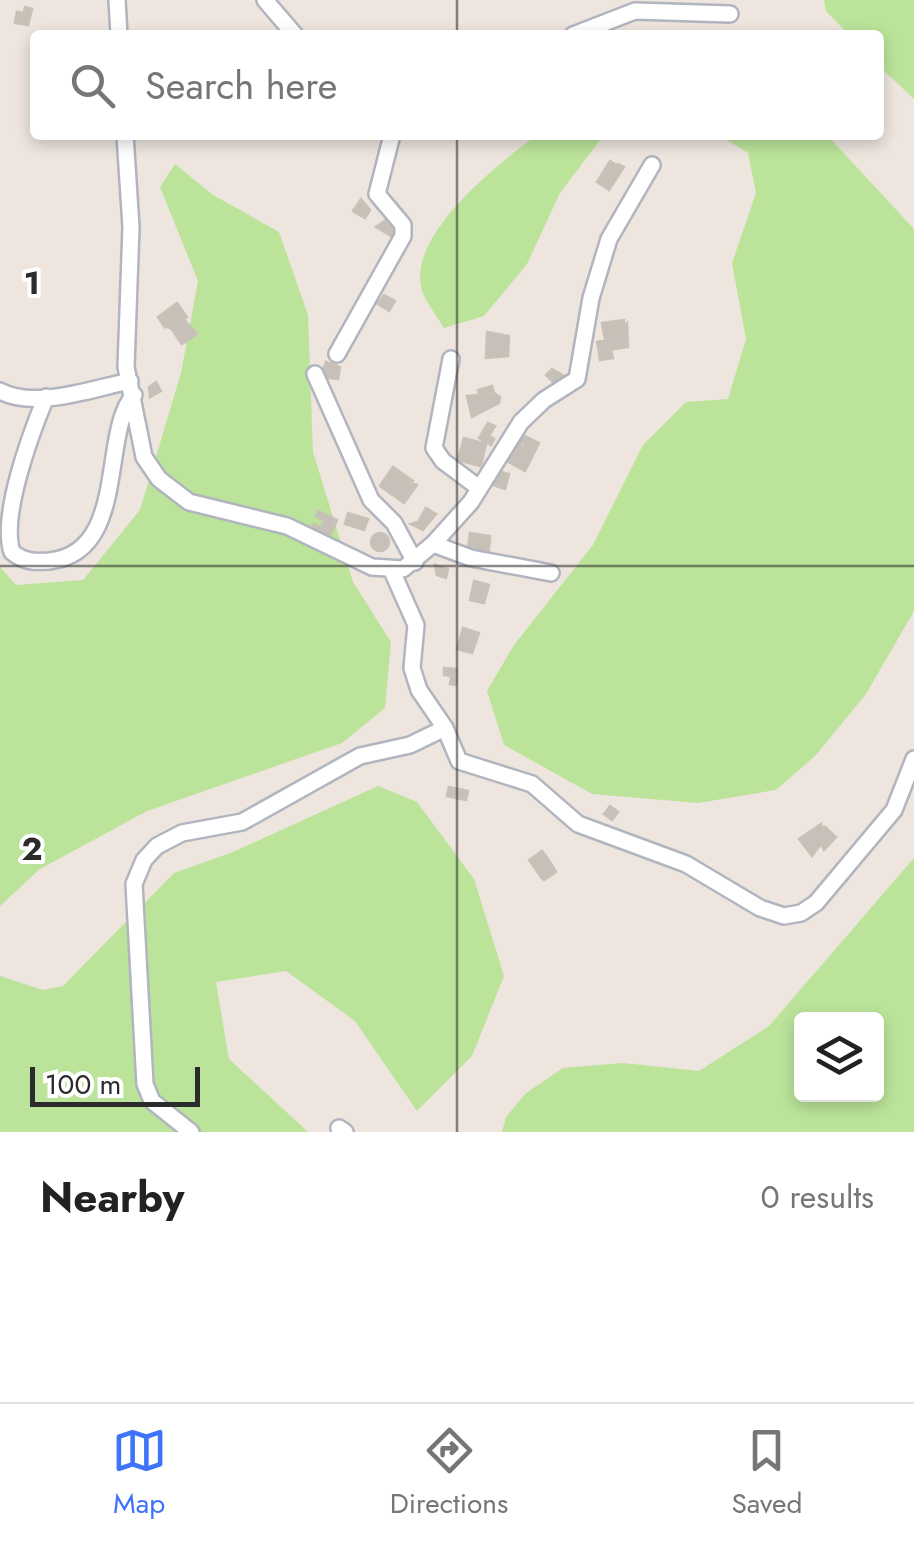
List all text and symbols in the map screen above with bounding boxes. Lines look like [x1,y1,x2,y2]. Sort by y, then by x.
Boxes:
search box [30,30,884,140]
icon: search [65,58,120,113]
text: Search here [145,58,337,113]
text: 1 [24,260,40,306]
text: 2 [22,826,43,872]
map controls [794,1012,884,1102]
button: layers [794,1012,884,1102]
scale bar [30,1062,200,1106]
text: 100 m [45,1064,121,1105]
text: Nearby [40,1167,184,1228]
text: 0 results [761,1174,874,1220]
tab: Map [112,1423,167,1524]
tab: Directions [390,1423,508,1524]
tab: Saved [731,1423,802,1524]

